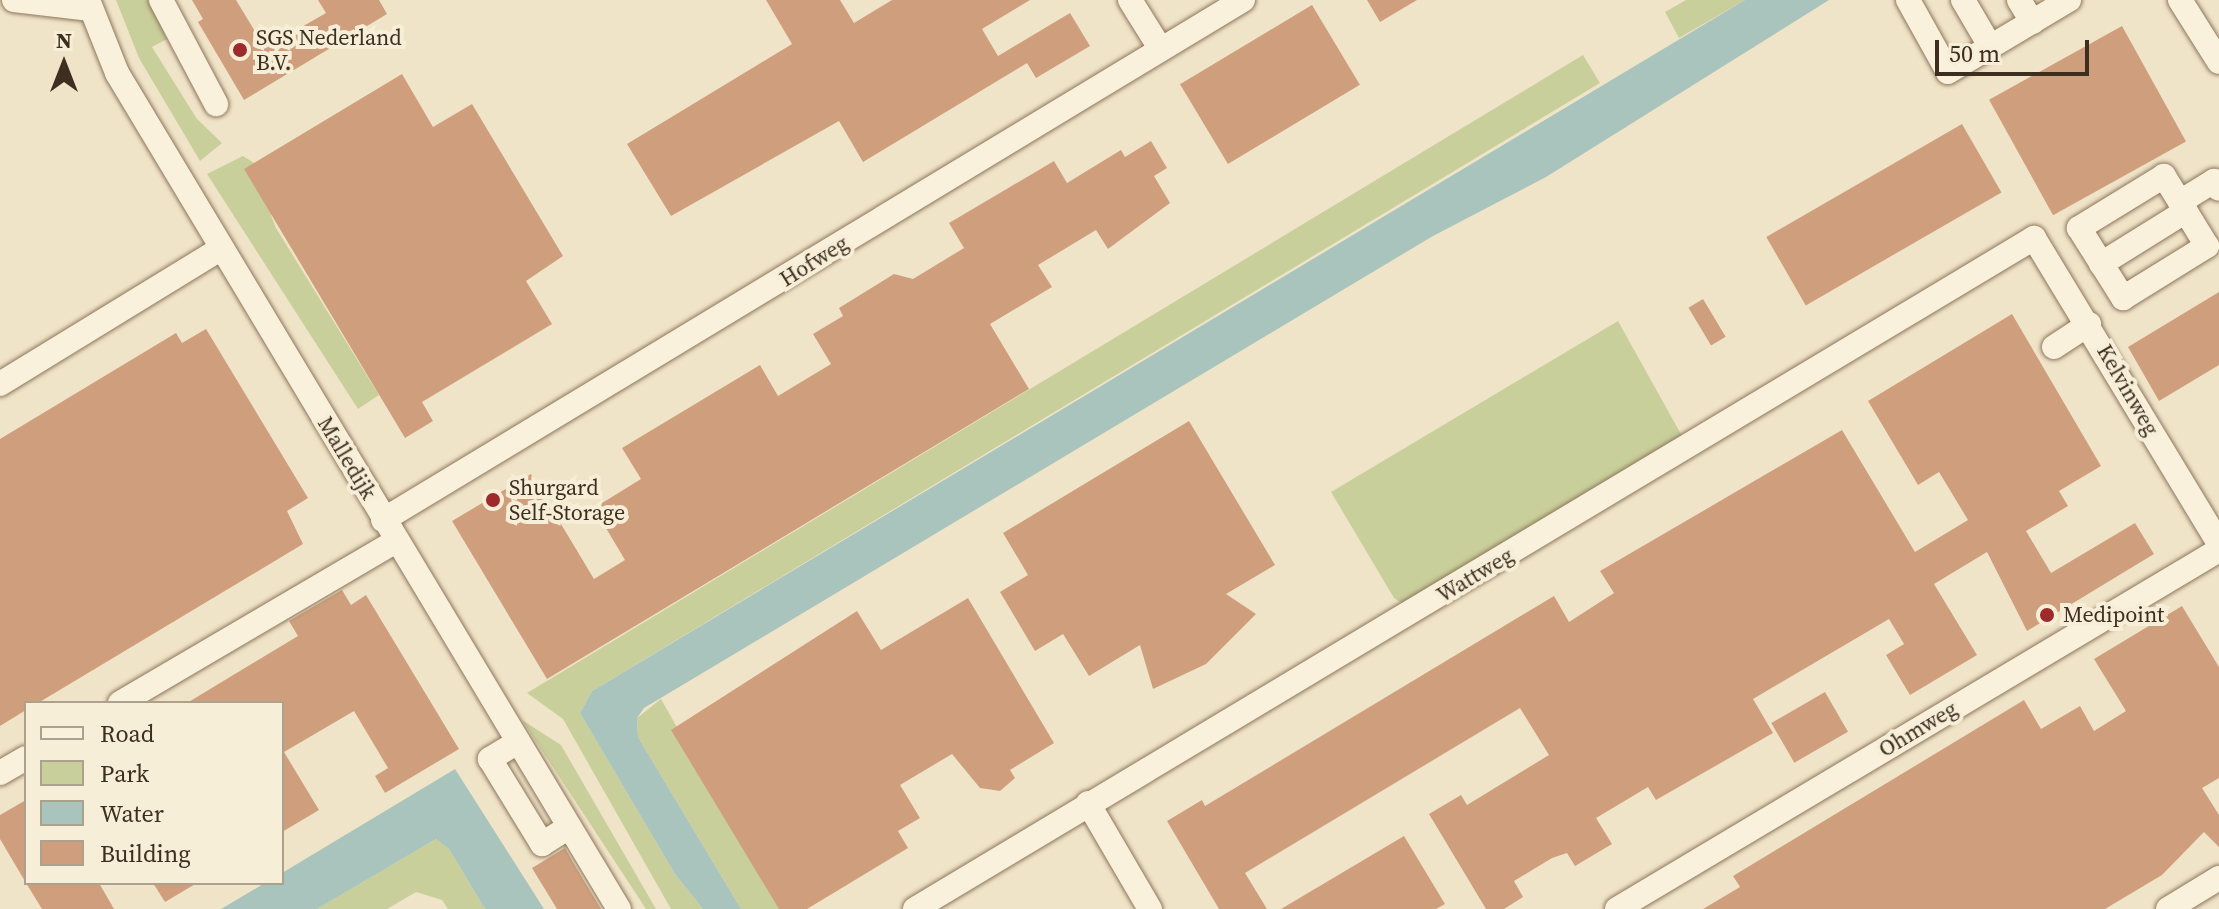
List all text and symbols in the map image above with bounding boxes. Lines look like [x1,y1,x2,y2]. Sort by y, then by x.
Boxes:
north arrow [24,24,104,104]
place label: SGS Nederland B.V. [256,24,402,76]
scale bar [1939,24,2093,74]
text: N [56,25,72,55]
text: 50 m [1949,37,2000,70]
marker: SGS Nederland B.V. [231,41,249,59]
street label: Hofweg [775,230,853,292]
street label: Kelvinweg [2091,340,2165,440]
street label: Malledijk [312,412,382,504]
place label: Shurgard Self-Storage [509,474,625,526]
marker: Shurgard Self-Storage [484,491,502,509]
street label: Wattweg [1432,542,1518,608]
place label: Medipoint [2063,602,2164,628]
marker: Medipoint [2038,606,2056,624]
street label: Ohmweg [1874,695,1962,763]
legend [24,701,284,885]
text: Road [100,717,154,750]
text: Park [100,757,149,790]
text: Water [100,797,164,830]
text: Building [100,837,191,870]

